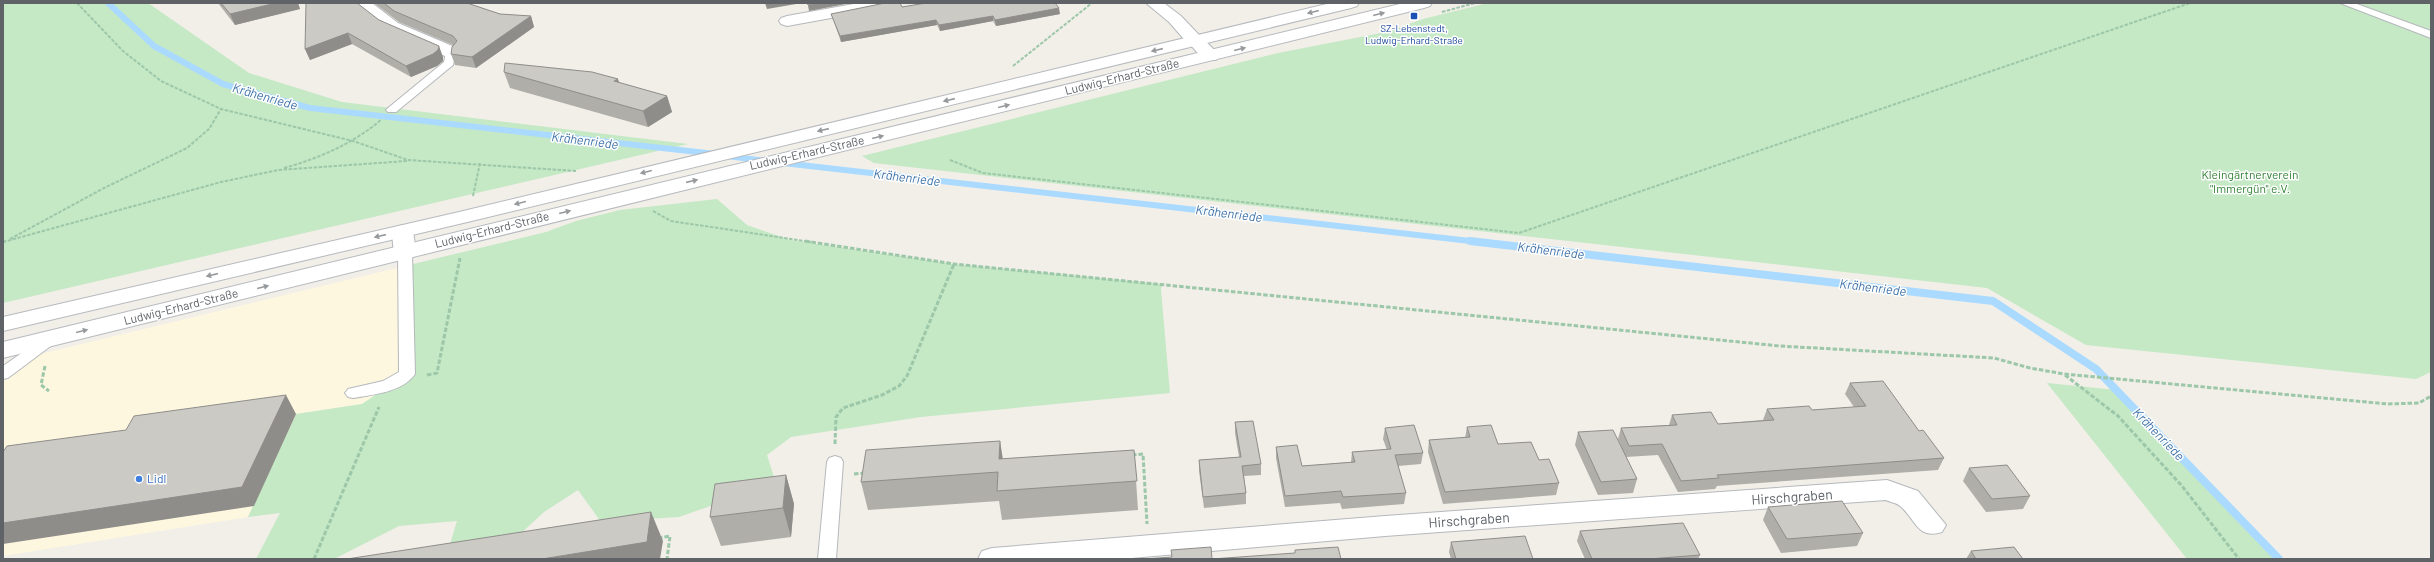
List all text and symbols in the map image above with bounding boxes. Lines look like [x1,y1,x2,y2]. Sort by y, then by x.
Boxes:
one-way arrow [1307,10,1319,16]
one-way arrow [1373,11,1386,17]
marker: SZ-Lebenstedt, Ludwig-Erhard-Straße [1409,11,1419,21]
place label: SZ-Lebenstedt, Ludwig-Erhard-Straße [1365,22,1463,46]
one-way arrow [1233,45,1246,51]
one-way arrow [1151,47,1164,53]
street label: Ludwig-Erhard-Straße [1063,55,1180,97]
water label: Krähenriede [231,79,300,113]
one-way arrow [943,97,955,103]
one-way arrow [998,102,1011,108]
one-way arrow [817,127,829,133]
water label: Krähenriede [551,128,620,152]
street label: Ludwig-Erhard-Straße [748,132,866,172]
one-way arrow [872,133,884,139]
water label: Krähenriede [873,165,942,189]
park label: Kleingärtnerverein "Immergün" e.V. [2201,167,2299,195]
one-way arrow [640,170,653,176]
one-way arrow [686,178,698,184]
one-way arrow [514,200,526,206]
water label: Krähenriede [1195,201,1264,225]
street label: Ludwig-Erhard-Straße [433,208,550,250]
one-way arrow [560,209,572,215]
one-way arrow [374,233,386,239]
water label: Krähenriede [1517,238,1586,262]
one-way arrow [206,272,218,278]
water label: Krähenriede [1839,275,1908,299]
one-way arrow [256,283,269,289]
street label: Ludwig-Erhard-Straße [122,285,239,327]
one-way arrow [76,328,88,334]
water label: Krähenriede [2130,404,2188,464]
place label: Lidl [147,471,166,485]
marker: Lidl [134,474,144,484]
street label: Hirschgraben [1751,485,1833,508]
street label: Hirschgraben [1428,508,1510,531]

